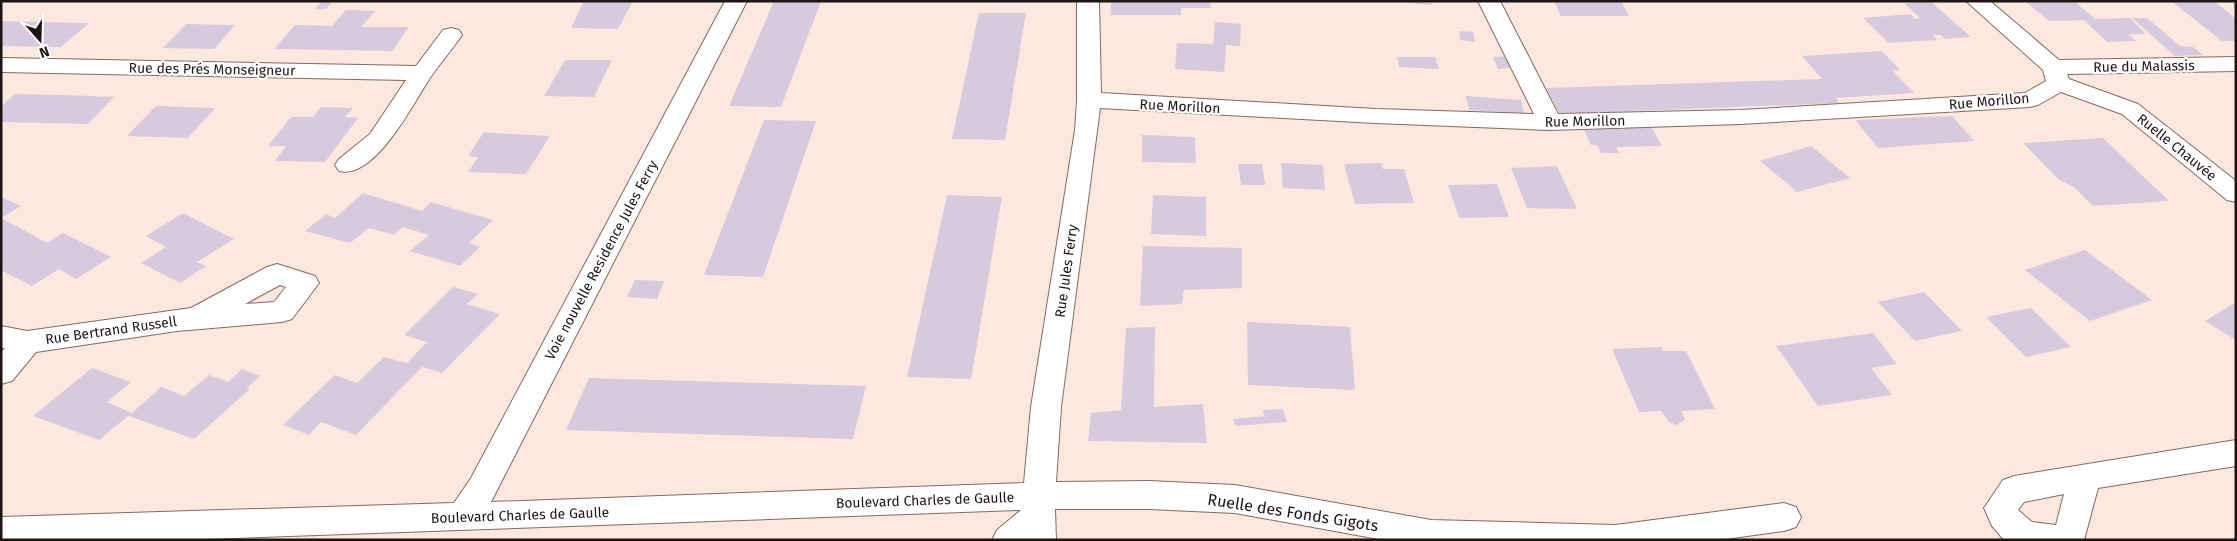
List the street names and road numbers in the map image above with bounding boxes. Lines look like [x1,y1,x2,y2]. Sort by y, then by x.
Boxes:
street label: Rue du Malassis [2093,57,2195,76]
street label: Rue des Prés Monseigneur [128,60,296,79]
street label: Rue Morillon [1948,90,2030,113]
street label: Rue Morillon [1139,96,1221,117]
street label: Ruelle Chauvée [2133,110,2220,185]
street label: Rue Morillon [1544,112,1626,131]
street label: Voie nouvelle Residence Jules Ferry [541,157,662,363]
street label: Rue Jules Ferry [1052,223,1081,319]
street label: Rue Bertrand Russell [44,313,178,348]
street label: Boulevard Charles de Gaulle [835,489,1015,512]
street label: Ruelle des Fonds Gigots [1206,490,1380,535]
street label: Boulevard Charles de Gaulle [430,504,610,527]

